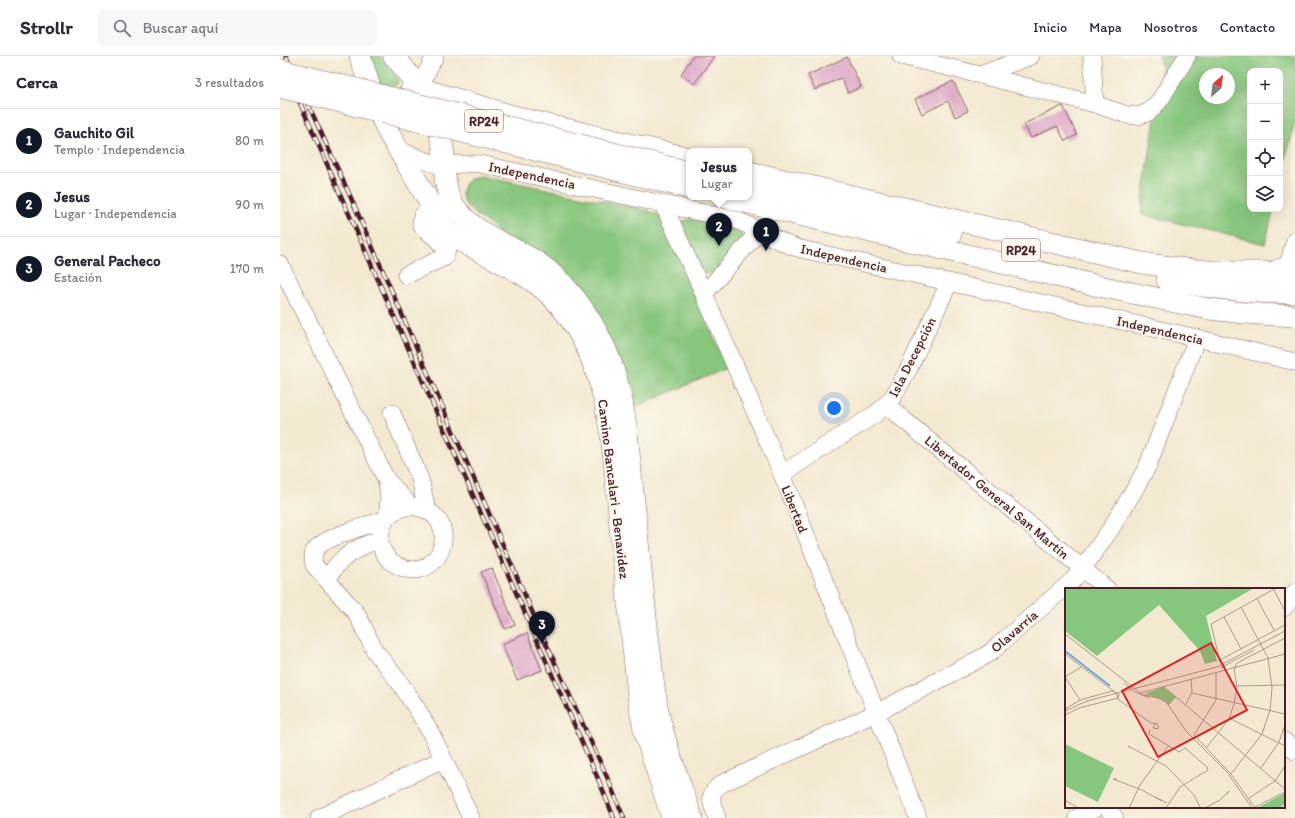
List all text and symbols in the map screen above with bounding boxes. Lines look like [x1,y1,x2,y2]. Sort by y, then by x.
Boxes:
search box [97,10,377,46]
text: Strollr [20,16,73,39]
icon: search [111,17,133,39]
text: Buscar aquí [143,19,218,37]
text: Inicio [1033,19,1067,36]
text: Mapa [1089,19,1122,36]
text: Nosotros [1144,19,1198,36]
text: Contacto [1220,19,1275,36]
north arrow [1199,68,1235,104]
map controls [1247,68,1283,212]
button: + [1247,68,1283,104]
text: Cerca [16,72,58,92]
text: 3 resultados [195,75,264,90]
button: − [1247,104,1283,140]
road number: RP24 [465,110,503,132]
text: Gauchito Gil [54,124,134,142]
text: 1 [26,133,32,148]
text: 80 m [235,133,264,148]
button: locate [1247,140,1283,176]
text: Templo · Independencia [54,142,185,157]
popup [686,148,752,200]
street label: Independencia [487,158,577,193]
text: Jesus [701,158,737,176]
text: Lugar [701,176,733,191]
button: layers [1247,176,1283,212]
text: Jesus [54,188,90,206]
text: 2 [26,197,32,212]
text: 90 m [235,197,264,212]
text: Lugar · Independencia [54,206,177,221]
pin: 2 [706,213,732,246]
pin: 1 [753,218,779,251]
road number: RP24 [1002,239,1040,261]
street label: Independencia [799,240,889,277]
text: General Pacheco [54,252,161,270]
text: 3 [25,261,33,276]
text: 170 m [230,261,264,276]
text: Estación [54,270,102,285]
street label: Independencia [1115,312,1205,349]
street label: Isla Decepción [885,314,940,400]
street label: Camino Bancalari - Benavídez [594,398,633,580]
your location [824,398,844,418]
street label: Libertador General San Martín [921,432,1072,563]
street label: Libertad [777,483,812,536]
inset map [1065,588,1285,808]
street label: Olavarría [987,606,1042,656]
pin: 3 [529,611,555,644]

